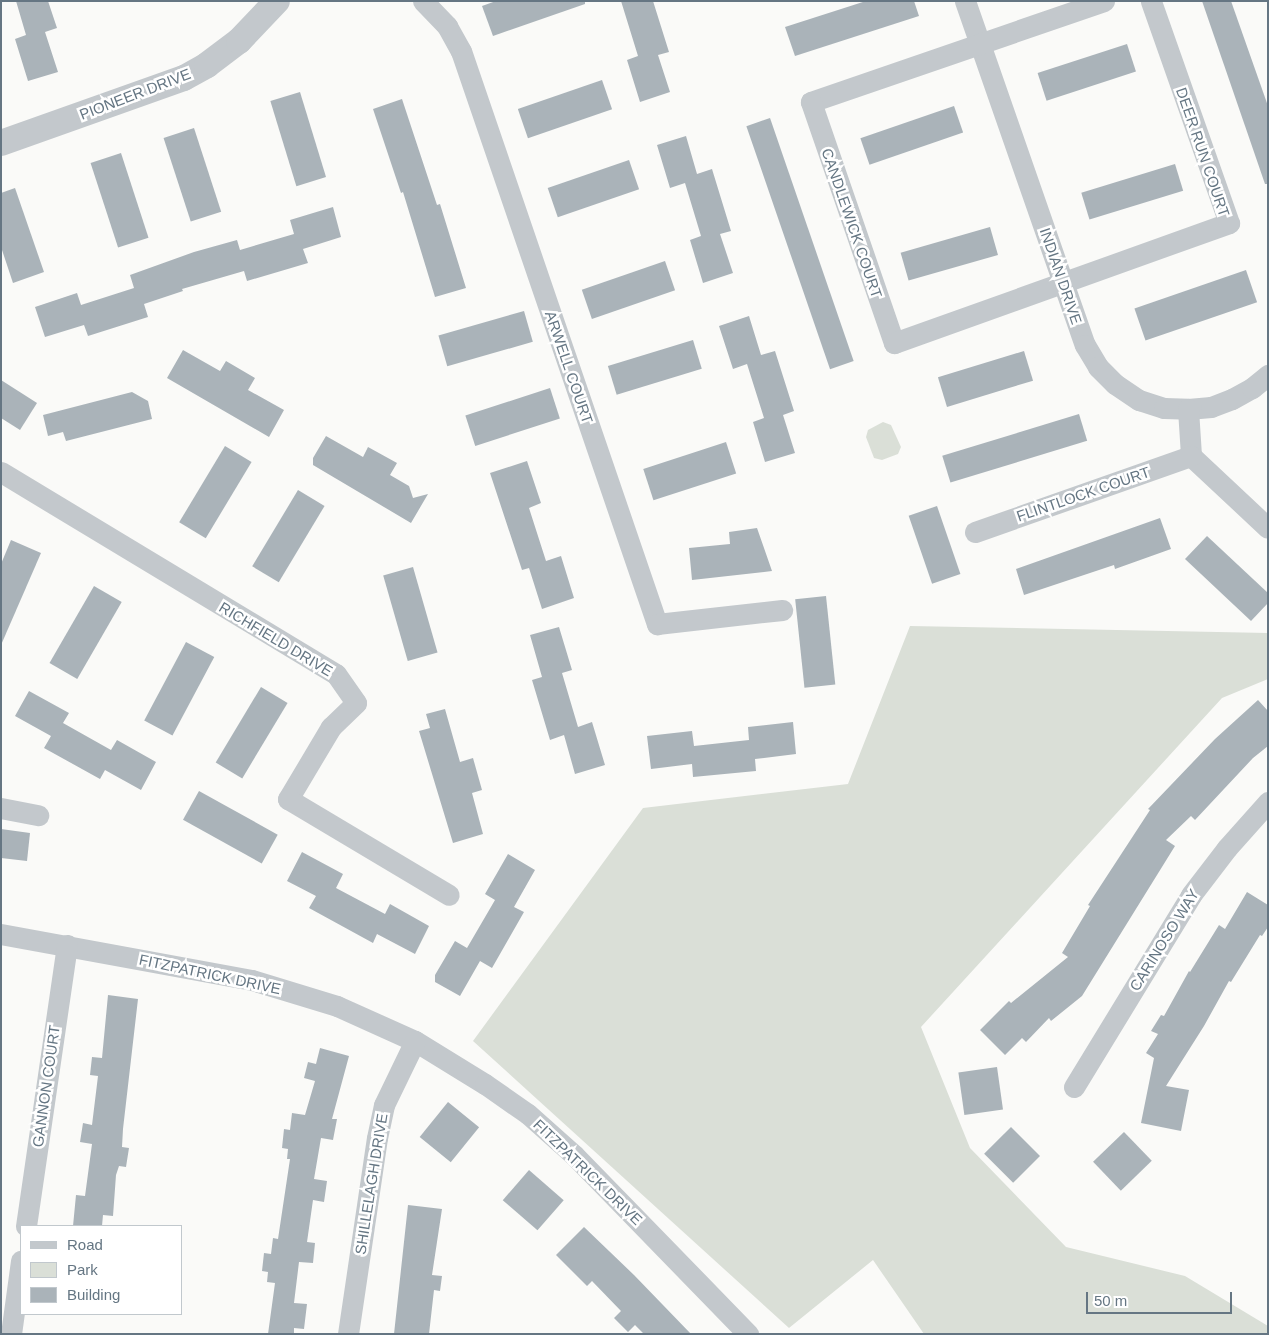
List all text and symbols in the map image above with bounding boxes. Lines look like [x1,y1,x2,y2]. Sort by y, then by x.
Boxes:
street label: PIONEER DRIVE [77,65,193,123]
street label: DEER RUN COURT [1172,85,1234,219]
street label: CANDLEWICK COURT [818,146,886,300]
street label: INDIAN DRIVE [1036,225,1086,327]
street label: ARWELL COURT [541,308,597,426]
street label: FLINTLOCK COURT [1014,463,1152,525]
street label: RICHFIELD DRIVE [216,598,336,680]
street label: CARINOSO WAY [1125,886,1203,994]
street label: FITZPATRICK DRIVE [137,950,283,998]
street label: GANNON COURT [29,1024,63,1148]
street label: SHILLELAGH DRIVE [351,1112,391,1256]
street label: FITZPATRICK DRIVE [530,1115,646,1229]
legend [20,1225,182,1315]
text: Road [67,1236,103,1253]
text: Park [67,1261,98,1278]
scale bar [1089,1282,1235,1314]
text: Building [67,1286,120,1303]
text: 50 m [1094,1292,1127,1309]

